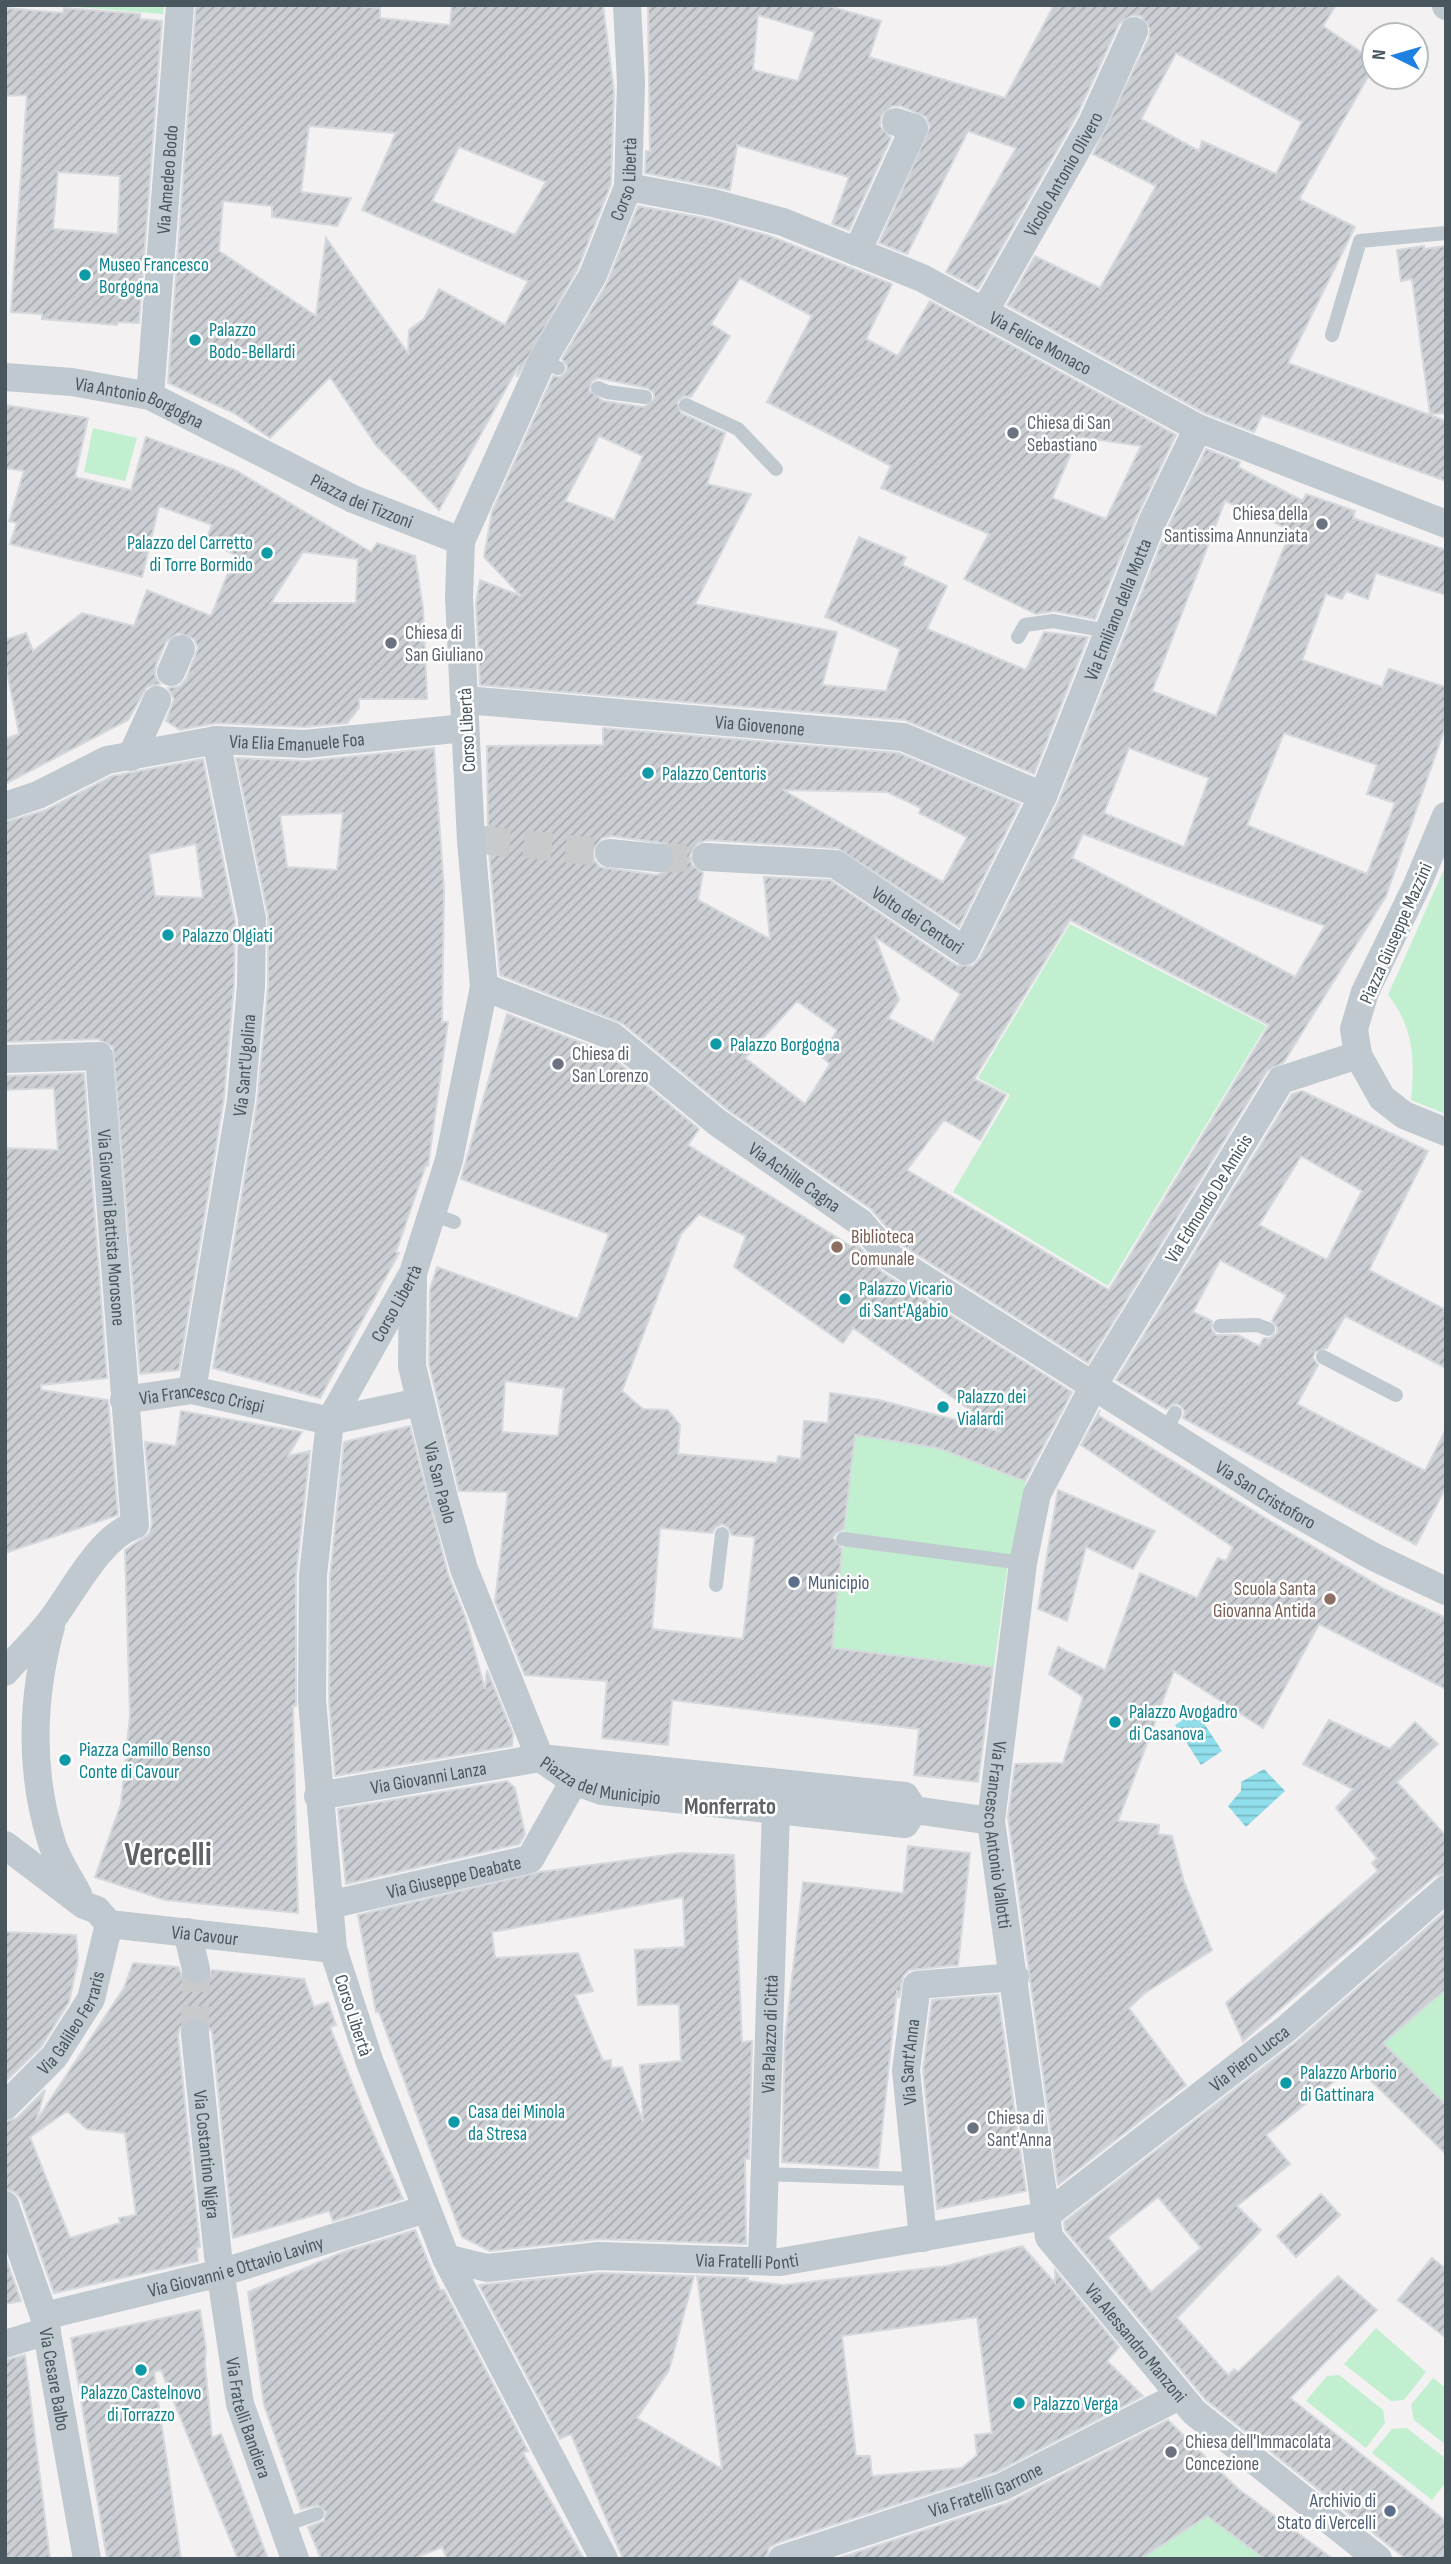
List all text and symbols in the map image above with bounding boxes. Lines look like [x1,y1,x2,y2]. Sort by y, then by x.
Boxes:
north arrow [1360,21,1430,91]
text: N [1368,49,1391,61]
street label: Vicolo Antonio Olivero [1020,109,1108,241]
street label: Via Amedeo Bodo [152,124,184,235]
street label: Corso Libertà [606,137,642,224]
place label: Museo Francesco Borgogna [99,254,209,299]
marker: Museo Francesco Borgogna [77,267,93,283]
street label: Via Felice Monaco [985,307,1095,381]
place label: Palazzo Bodo-Bellardi [209,319,295,364]
marker: Palazzo Bodo-Bellardi [187,332,203,348]
street label: Via Antonio Borgogna [73,373,207,434]
place label: Chiesa di San Sebastiano [1027,412,1111,457]
marker: Chiesa di San Sebastiano [1005,425,1021,441]
street label: Piazza dei Tizzoni [306,469,416,534]
place label: Chiesa della Santissima Annunziata [1164,503,1308,548]
marker: Chiesa della Santissima Annunziata [1314,516,1330,532]
place label: Palazzo del Carretto di Torre Bormido [127,532,253,577]
street label: Via Emiliano della Motta [1080,536,1157,684]
marker: Palazzo del Carretto di Torre Bormido [259,545,275,561]
place label: Chiesa di San Giuliano [405,622,483,667]
marker: Chiesa di San Giuliano [383,635,399,651]
street label: Corso Libertà [454,687,481,773]
street label: Via Giovenone [714,711,806,742]
street label: Via Elia Emanuele Foa [229,728,366,757]
place label: Palazzo Centoris [662,763,767,786]
marker: Palazzo Centoris [640,765,656,781]
street label: Piazza Giuseppe Mazzini [1355,859,1438,1008]
street label: Volto dei Centori [867,882,967,960]
place label: Palazzo Olgiati [182,925,273,948]
marker: Palazzo Olgiati [160,927,176,943]
street label: Via Sant'Ugolina [228,1013,261,1118]
place label: Palazzo Borgogna [730,1034,840,1057]
marker: Palazzo Borgogna [708,1036,724,1052]
place label: Chiesa di San Lorenzo [572,1043,649,1088]
marker: Chiesa di San Lorenzo [550,1056,566,1072]
street label: Via Giovanni Battista Morosone [92,1128,130,1327]
street label: Via Edmondo De Amicis [1160,1130,1258,1267]
street label: Via Achille Cagna [743,1138,845,1218]
place label: Biblioteca Comunale [851,1226,915,1271]
marker: Biblioteca Comunale [829,1239,845,1255]
street label: Corso Libertà [367,1263,428,1346]
place label: Palazzo Vicario di Sant'Agabio [859,1278,953,1323]
marker: Palazzo Vicario di Sant'Agabio [837,1291,853,1307]
street label: Via Francesco Crispi [138,1380,266,1419]
place label: Palazzo dei Vialardi [957,1386,1026,1431]
marker: Palazzo dei Vialardi [935,1399,951,1415]
street label: Via San Paolo [418,1440,461,1526]
street label: Via San Cristoforo [1211,1456,1320,1535]
place label: Municipio [808,1572,869,1595]
marker: Municipio [786,1574,802,1590]
place label: Scuola Santa Giovanna Antida [1213,1578,1316,1623]
marker: Scuola Santa Giovanna Antida [1322,1591,1338,1607]
place label: Palazzo Avogadro di Casanova [1129,1701,1238,1746]
marker: Palazzo Avogadro di Casanova [1107,1714,1123,1730]
place label: Piazza Camillo Benso Conte di Cavour [79,1739,211,1784]
street label: Via Francesco Antonio Vallotti [978,1739,1016,1930]
marker: Piazza Camillo Benso Conte di Cavour [57,1752,73,1768]
street label: Piazza del Municipio [536,1752,662,1810]
street label: Via Giovanni Lanza [369,1757,488,1800]
district label: Monferrato [684,1793,776,1821]
district label: Vercelli [124,1835,212,1875]
street label: Via Giuseppe Deabate [385,1851,524,1904]
street label: Via Cavour [170,1921,240,1951]
street label: Via Galileo Ferraris [33,1969,110,2080]
street label: Corso Libertà [329,1972,377,2059]
street label: Via Palazzo di Città [757,1974,784,2094]
street label: Via Sant'Anna [896,2017,926,2106]
street label: Via Piero Lucca [1205,2021,1294,2097]
place label: Palazzo Arborio di Gattinara [1300,2062,1397,2107]
marker: Palazzo Arborio di Gattinara [1278,2075,1294,2091]
street label: Via Costantino Nigra [188,2089,224,2220]
place label: Casa dei Minola da Stresa [468,2101,565,2146]
place label: Chiesa di Sant'Anna [987,2107,1052,2152]
marker: Casa dei Minola da Stresa [446,2114,462,2130]
marker: Chiesa di Sant'Anna [965,2120,981,2136]
street label: Via Giovanni e Ottavio Laviny [146,2231,327,2303]
street label: Via Fratelli Ponti [695,2249,801,2275]
street label: Via Alessandro Manzoni [1079,2279,1191,2408]
street label: Via Cesare Balbo [33,2326,74,2433]
street label: Via Fratelli Bandiera [220,2356,275,2482]
marker: Palazzo Castelnovo di Torrazzo [133,2362,149,2378]
place label: Palazzo Castelnovo di Torrazzo [80,2382,202,2427]
place label: Palazzo Verga [1033,2393,1118,2416]
marker: Palazzo Verga [1011,2395,1027,2411]
place label: Chiesa dell'Immacolata Concezione [1185,2431,1331,2476]
marker: Chiesa dell'Immacolata Concezione [1163,2444,1179,2460]
street label: Via Fratelli Garrone [926,2458,1047,2523]
place label: Archivio di Stato di Vercelli [1277,2490,1376,2535]
marker: Archivio di Stato di Vercelli [1382,2503,1398,2519]

